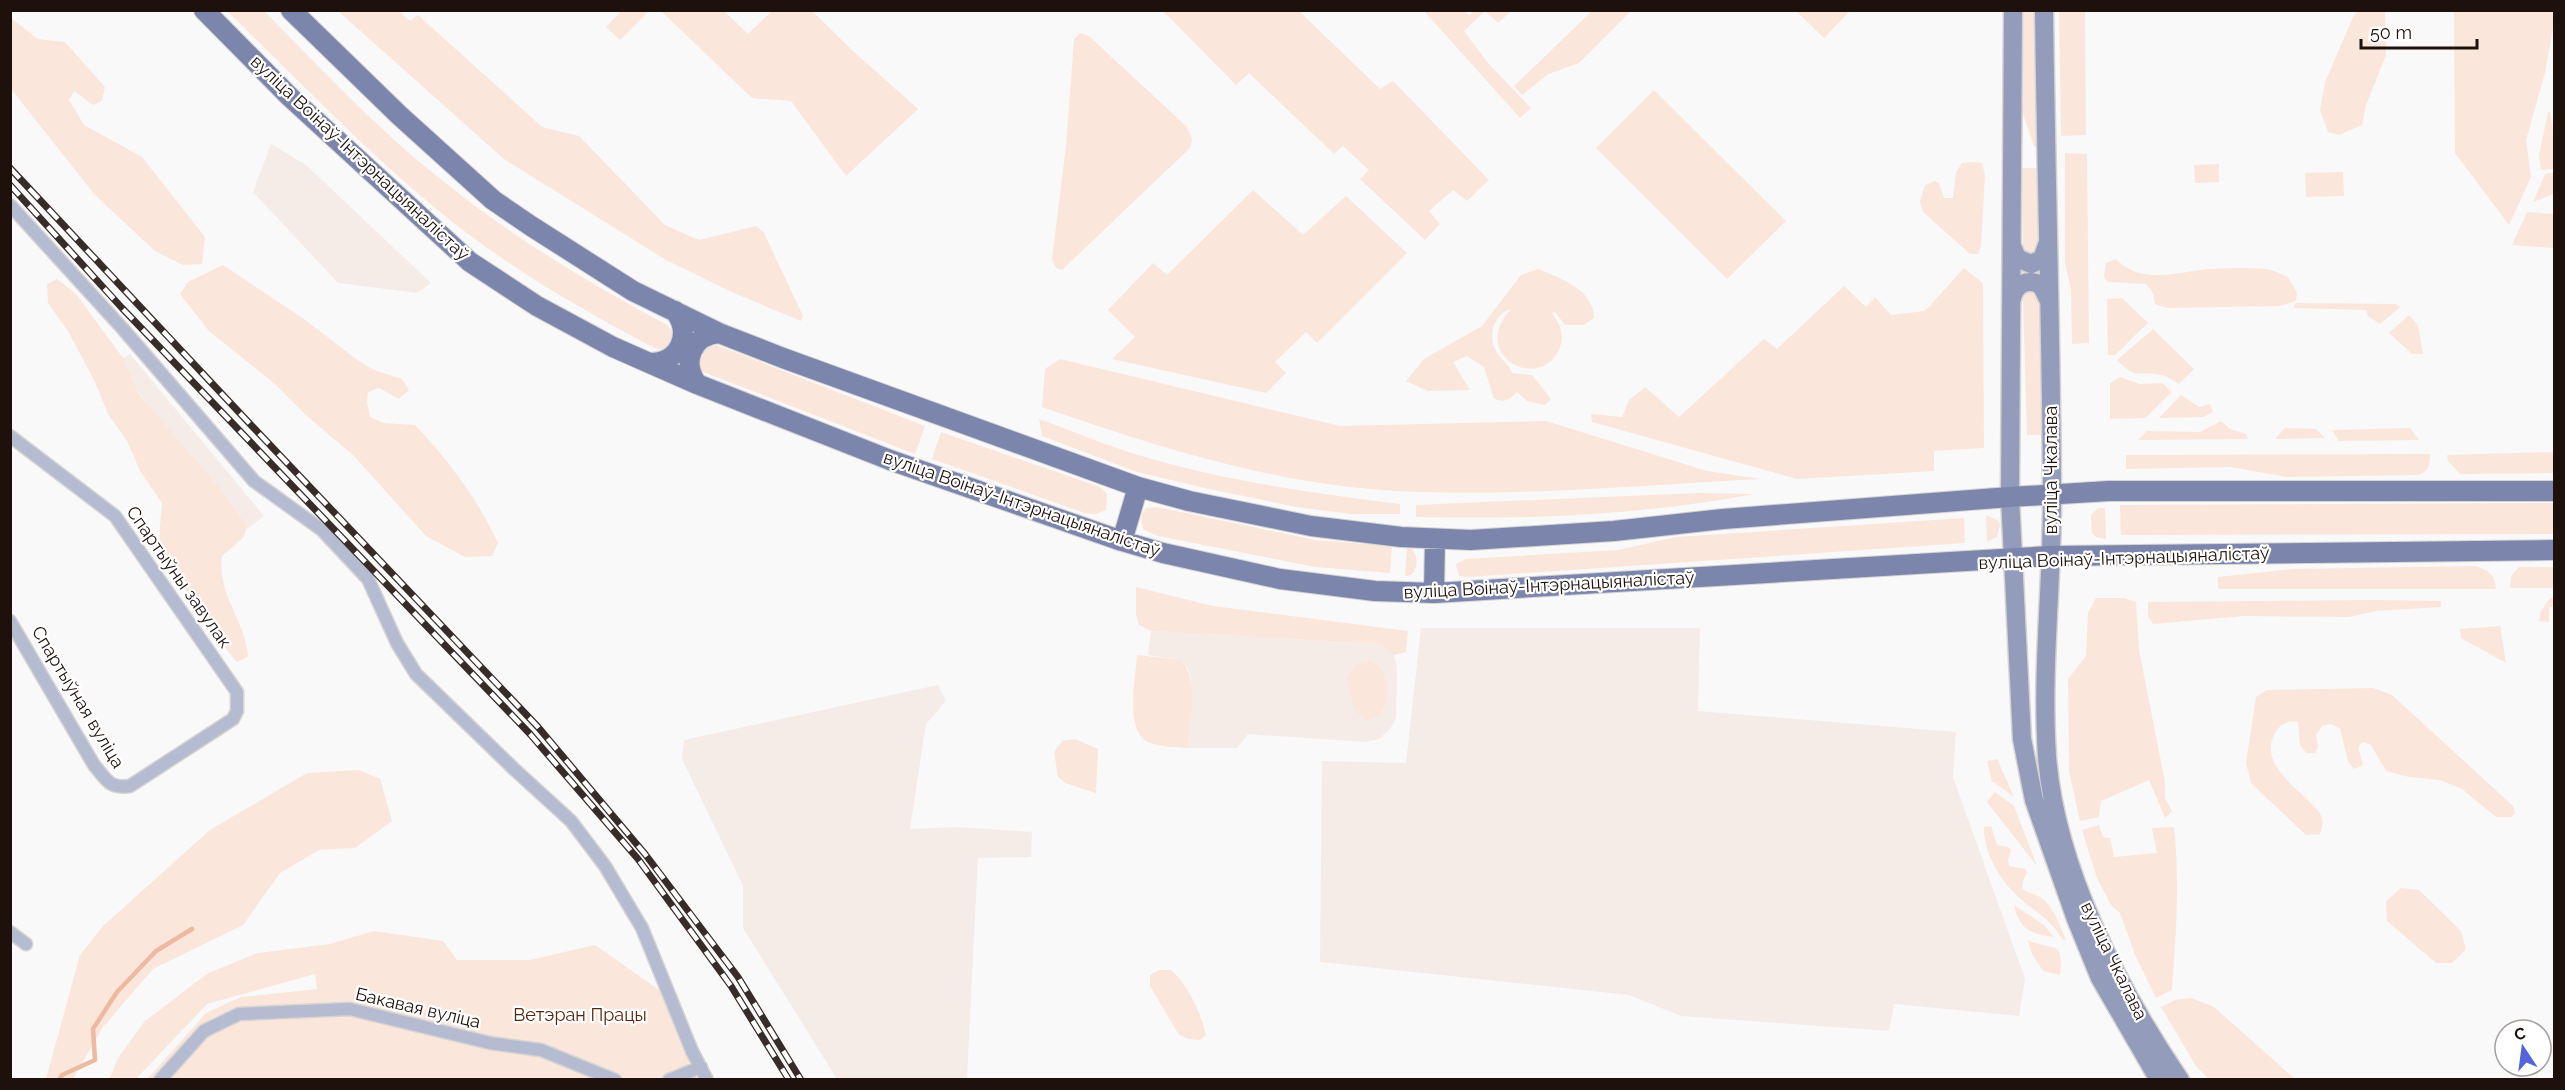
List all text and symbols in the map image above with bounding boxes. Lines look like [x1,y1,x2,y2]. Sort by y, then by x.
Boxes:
scale bar [2361,12,2476,50]
text: 50 m [2370,22,2412,43]
street label: вуліца Воінаў-Інтэрнацыяналістаў [247,51,474,265]
street label: вуліца Чкалава [2040,406,2061,534]
street label: вуліца Воінаў-Інтэрнацыяналістаў [881,446,1163,561]
street label: Спартыўны завулак [123,502,236,652]
street label: вуліца Воінаў-Інтэрнацыяналістаў [1978,542,2270,573]
street label: вуліца Воінаў-Інтэрнацыяналістаў [1403,566,1695,603]
street label: Спартыўная вуліца [28,622,129,772]
street label: вуліца Чкалава [2077,898,2152,1023]
street label: Бакавая вуліца [353,983,483,1032]
park label: Ветэран Працы [513,1004,647,1025]
north arrow [2493,1018,2553,1078]
text: С [2512,1023,2527,1044]

